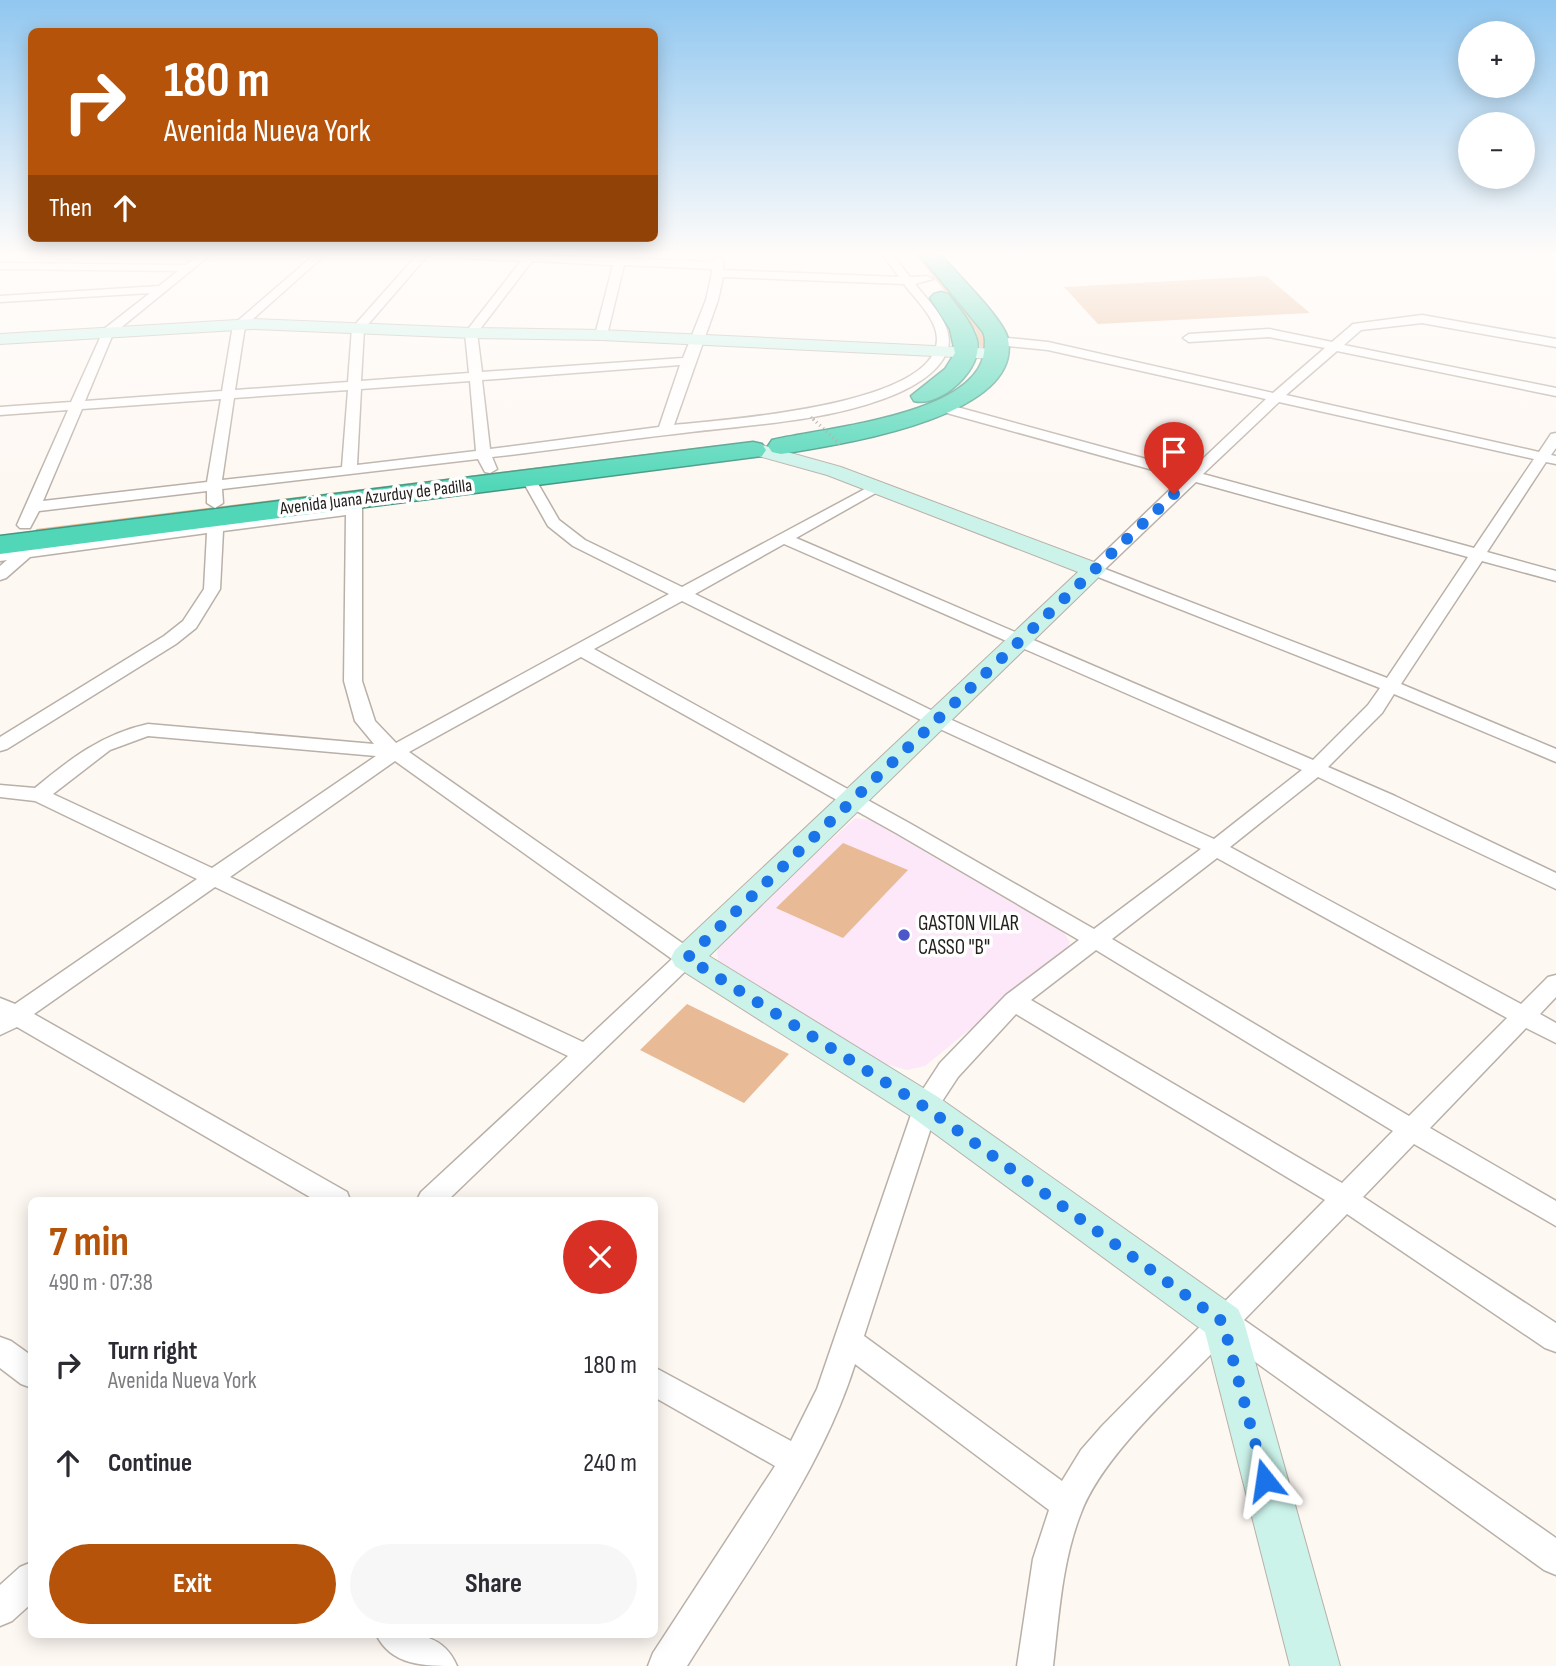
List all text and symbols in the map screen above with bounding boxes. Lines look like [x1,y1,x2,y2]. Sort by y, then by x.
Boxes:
map controls [1458,21,1535,189]
button: + [1458,21,1535,98]
text: 180 m [164,52,270,111]
icon: right [49,56,140,147]
text: Avenida Nueva York [164,112,371,151]
button: − [1458,112,1535,189]
icon: ahead [106,189,144,227]
text: Then [49,193,92,224]
pin [1144,422,1204,494]
icon: arrive [1155,433,1193,471]
street label: Avenida Juana Azurduy de Padilla [278,475,473,519]
place label: GASTON VILAR CASSO "B" [918,911,1020,960]
marker: GASTON VILAR CASSO "B" [896,927,912,943]
text: 7 min [49,1217,129,1268]
button: close [563,1220,637,1294]
text: 490 m · 07:38 [49,1269,153,1297]
text: Turn right [108,1336,197,1367]
icon: right [49,1346,87,1384]
text: 180 m [584,1350,637,1381]
text: Avenida Nueva York [108,1367,257,1395]
position arrow [1228,1443,1302,1517]
icon: ahead [49,1444,87,1482]
text: Continue [108,1448,192,1479]
text: 240 m [583,1448,637,1479]
button: Exit [49,1544,336,1624]
button: Share [350,1544,637,1624]

